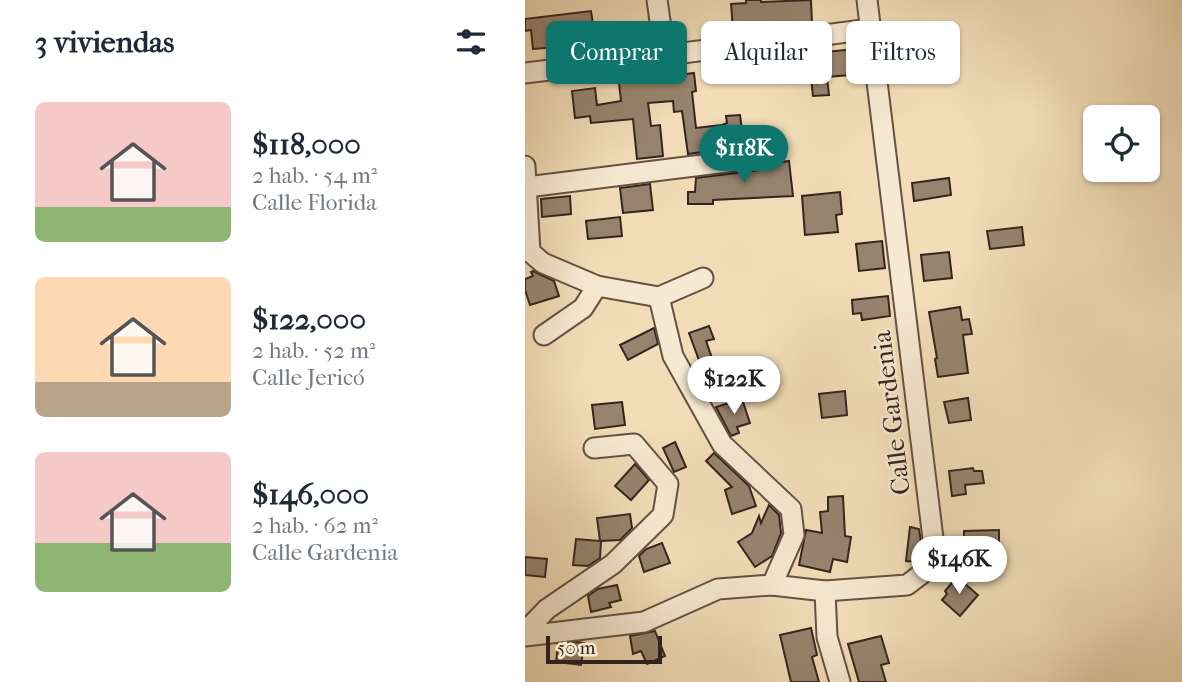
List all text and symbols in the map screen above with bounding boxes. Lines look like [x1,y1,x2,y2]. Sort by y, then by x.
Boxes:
chip: Comprar [546,21,687,84]
chip: Alquilar [701,21,832,84]
chip: Filtros [846,21,960,84]
icon: filters [452,23,490,61]
text: 3 viviendas [35,25,174,60]
map controls [1083,105,1160,182]
button: locate [1083,105,1160,182]
pin: $118K [695,125,793,185]
text: $118,000 [252,127,361,162]
icon: home [91,130,175,214]
text: $118K [715,134,773,161]
text: 2 hab. · 54 m² [252,162,377,189]
text: Calle Florida [252,189,377,216]
text: $122,000 [252,302,366,337]
icon: home [91,305,175,389]
street label: Calle Gardenia [866,328,917,497]
text: 2 hab. · 52 m² [252,337,376,364]
pin: $122K [685,356,783,416]
text: Calle Jericó [252,364,365,391]
text: $122K [703,365,765,392]
text: $146,000 [252,477,369,512]
icon: home [91,480,175,564]
text: 2 hab. · 62 m² [252,512,378,539]
pin: $146K [910,536,1008,596]
text: Calle Gardenia [252,539,398,566]
text: $146K [927,545,991,572]
scale bar [546,633,661,665]
text: 50 m [557,637,596,659]

